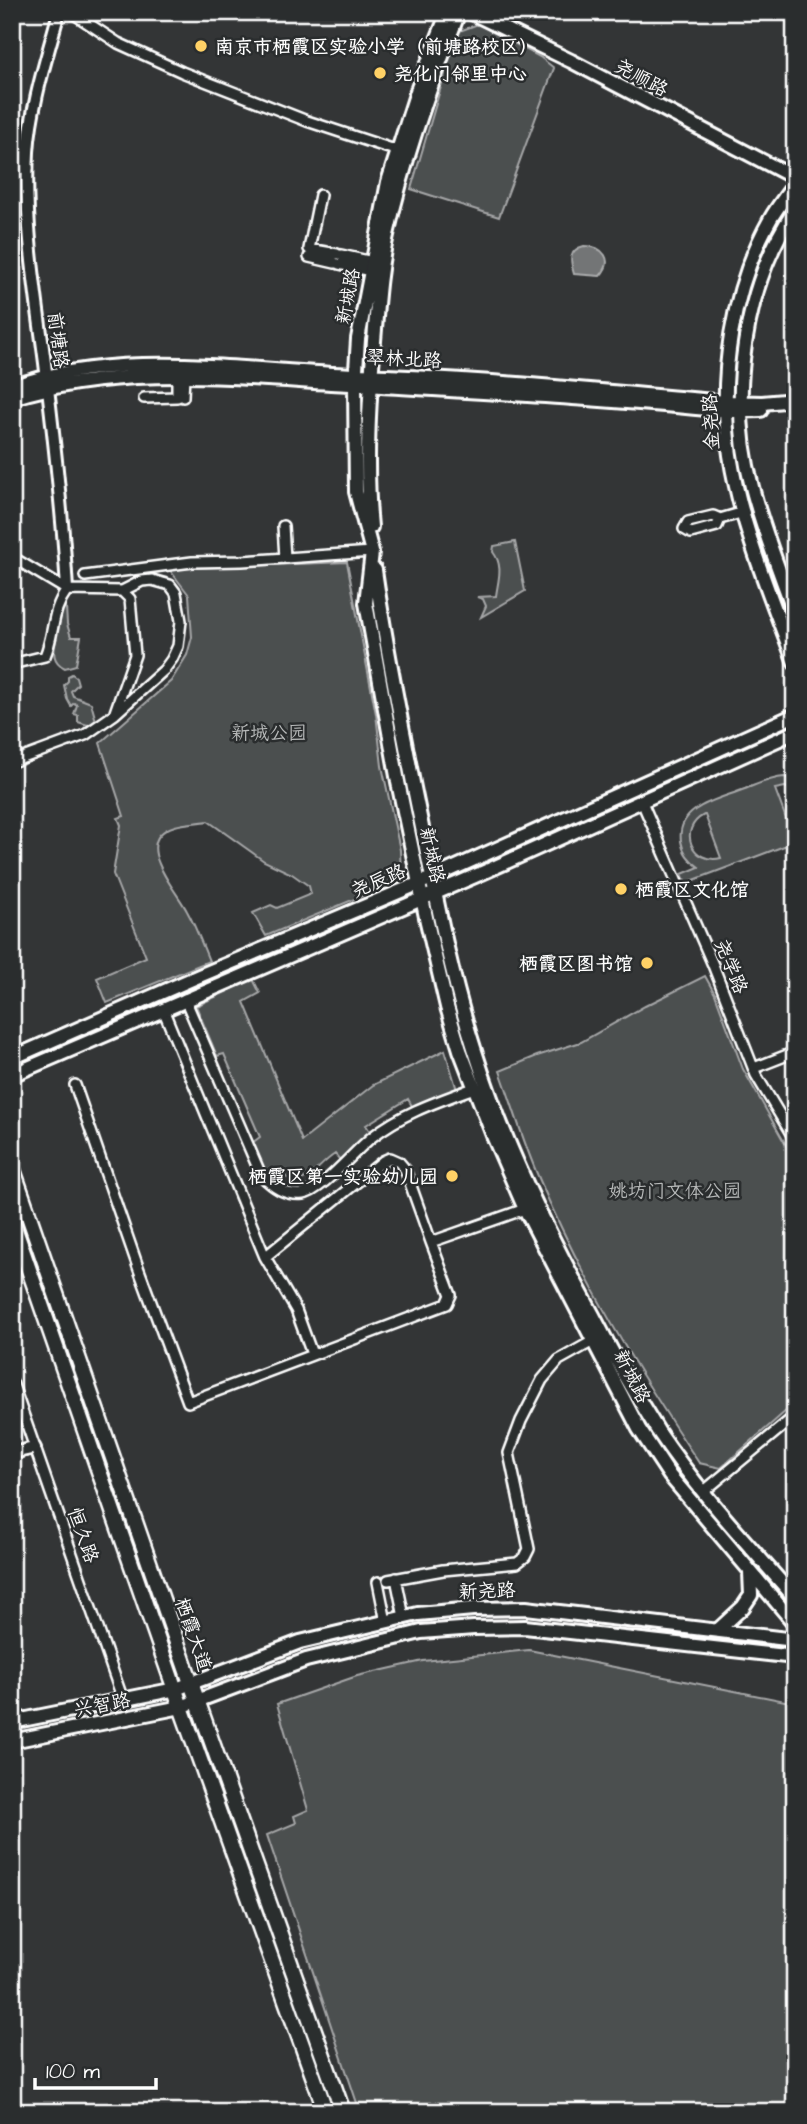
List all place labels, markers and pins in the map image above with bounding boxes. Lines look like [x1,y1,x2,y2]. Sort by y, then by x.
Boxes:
place label: 南京市栖霞区实验小学（前塘路校区） [215,34,538,61]
marker: 南京市栖霞区实验小学（前塘路校区） [193,38,209,54]
place label: 尧化门邻里中心 [394,61,527,88]
marker: 尧化门邻里中心 [372,65,388,81]
place label: 栖霞区文化馆 [635,877,749,904]
marker: 栖霞区文化馆 [613,881,629,897]
place label: 栖霞区图书馆 [519,951,633,978]
marker: 栖霞区图书馆 [639,955,655,971]
place label: 栖霞区第一实验幼儿园 [248,1164,438,1191]
marker: 栖霞区第一实验幼儿园 [444,1168,460,1184]

